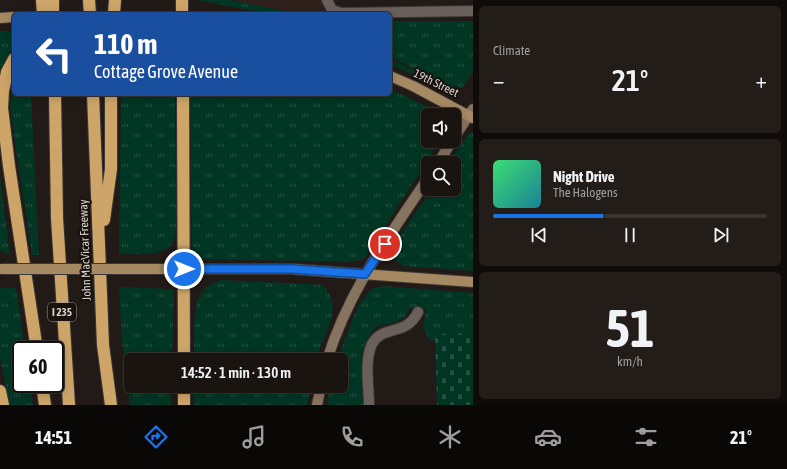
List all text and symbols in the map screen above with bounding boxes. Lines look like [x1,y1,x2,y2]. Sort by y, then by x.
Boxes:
icon: left [28,28,80,80]
text: 110 m [94,28,157,60]
text: Climate [493,43,530,58]
text: Cottage Grove Avenue [94,61,238,82]
text: 21° [612,63,648,97]
street label: 19th Street [411,66,461,100]
text: − [493,67,504,93]
text: + [756,67,767,93]
map controls [421,108,461,196]
button: sound [421,108,461,148]
button: search [421,156,461,196]
text: Night Drive [553,168,615,185]
text: The Halogens [553,185,618,200]
street label: John MacVicar Freeway [76,199,94,301]
icon: previous [528,224,550,246]
icon: pause [619,224,641,246]
icon: next [710,224,732,246]
pin [368,227,402,261]
icon: arrive [374,233,396,255]
position arrow [163,248,205,290]
text: 51 [606,298,654,358]
road number: I 235 [48,303,76,321]
speed limit sign: 60 [12,341,64,393]
text: km/h [617,354,643,369]
text: 14:52 · 1 min · 130 m [181,364,291,381]
icon: directions [142,423,170,451]
icon: music [240,423,268,451]
icon: phone [338,423,366,451]
icon: climate [436,423,464,451]
icon: car [534,423,562,451]
icon: filters [632,423,660,451]
text: 14:51 [35,427,72,448]
text: 21° [730,427,752,448]

